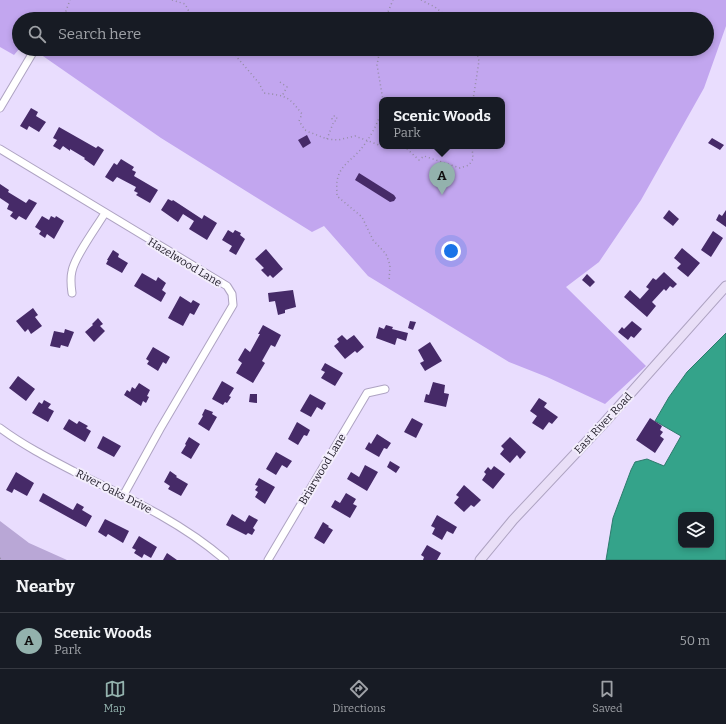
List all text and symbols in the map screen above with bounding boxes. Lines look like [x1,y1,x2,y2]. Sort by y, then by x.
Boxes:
search box [12,12,714,56]
icon: search [26,23,48,45]
text: Search here [58,25,141,43]
popup [379,97,505,149]
text: Scenic Woods [393,107,491,125]
text: Park [393,125,421,140]
pin: A [429,162,455,195]
street label: Hazelwood Lane [145,235,224,290]
your location [441,241,461,261]
street label: East River Road [572,390,635,457]
street label: Briarwood Lane [296,431,349,507]
street label: River Oaks Drive [74,467,154,516]
map controls [678,512,714,548]
button: layers [678,512,714,548]
text: Nearby [16,576,75,597]
text: Scenic Woods [54,624,152,642]
text: A [24,633,34,648]
text: 50 m [680,633,710,648]
text: Park [54,642,81,657]
tab: Map [103,678,126,715]
tab: Directions [333,678,385,715]
tab: Saved [592,678,623,715]

